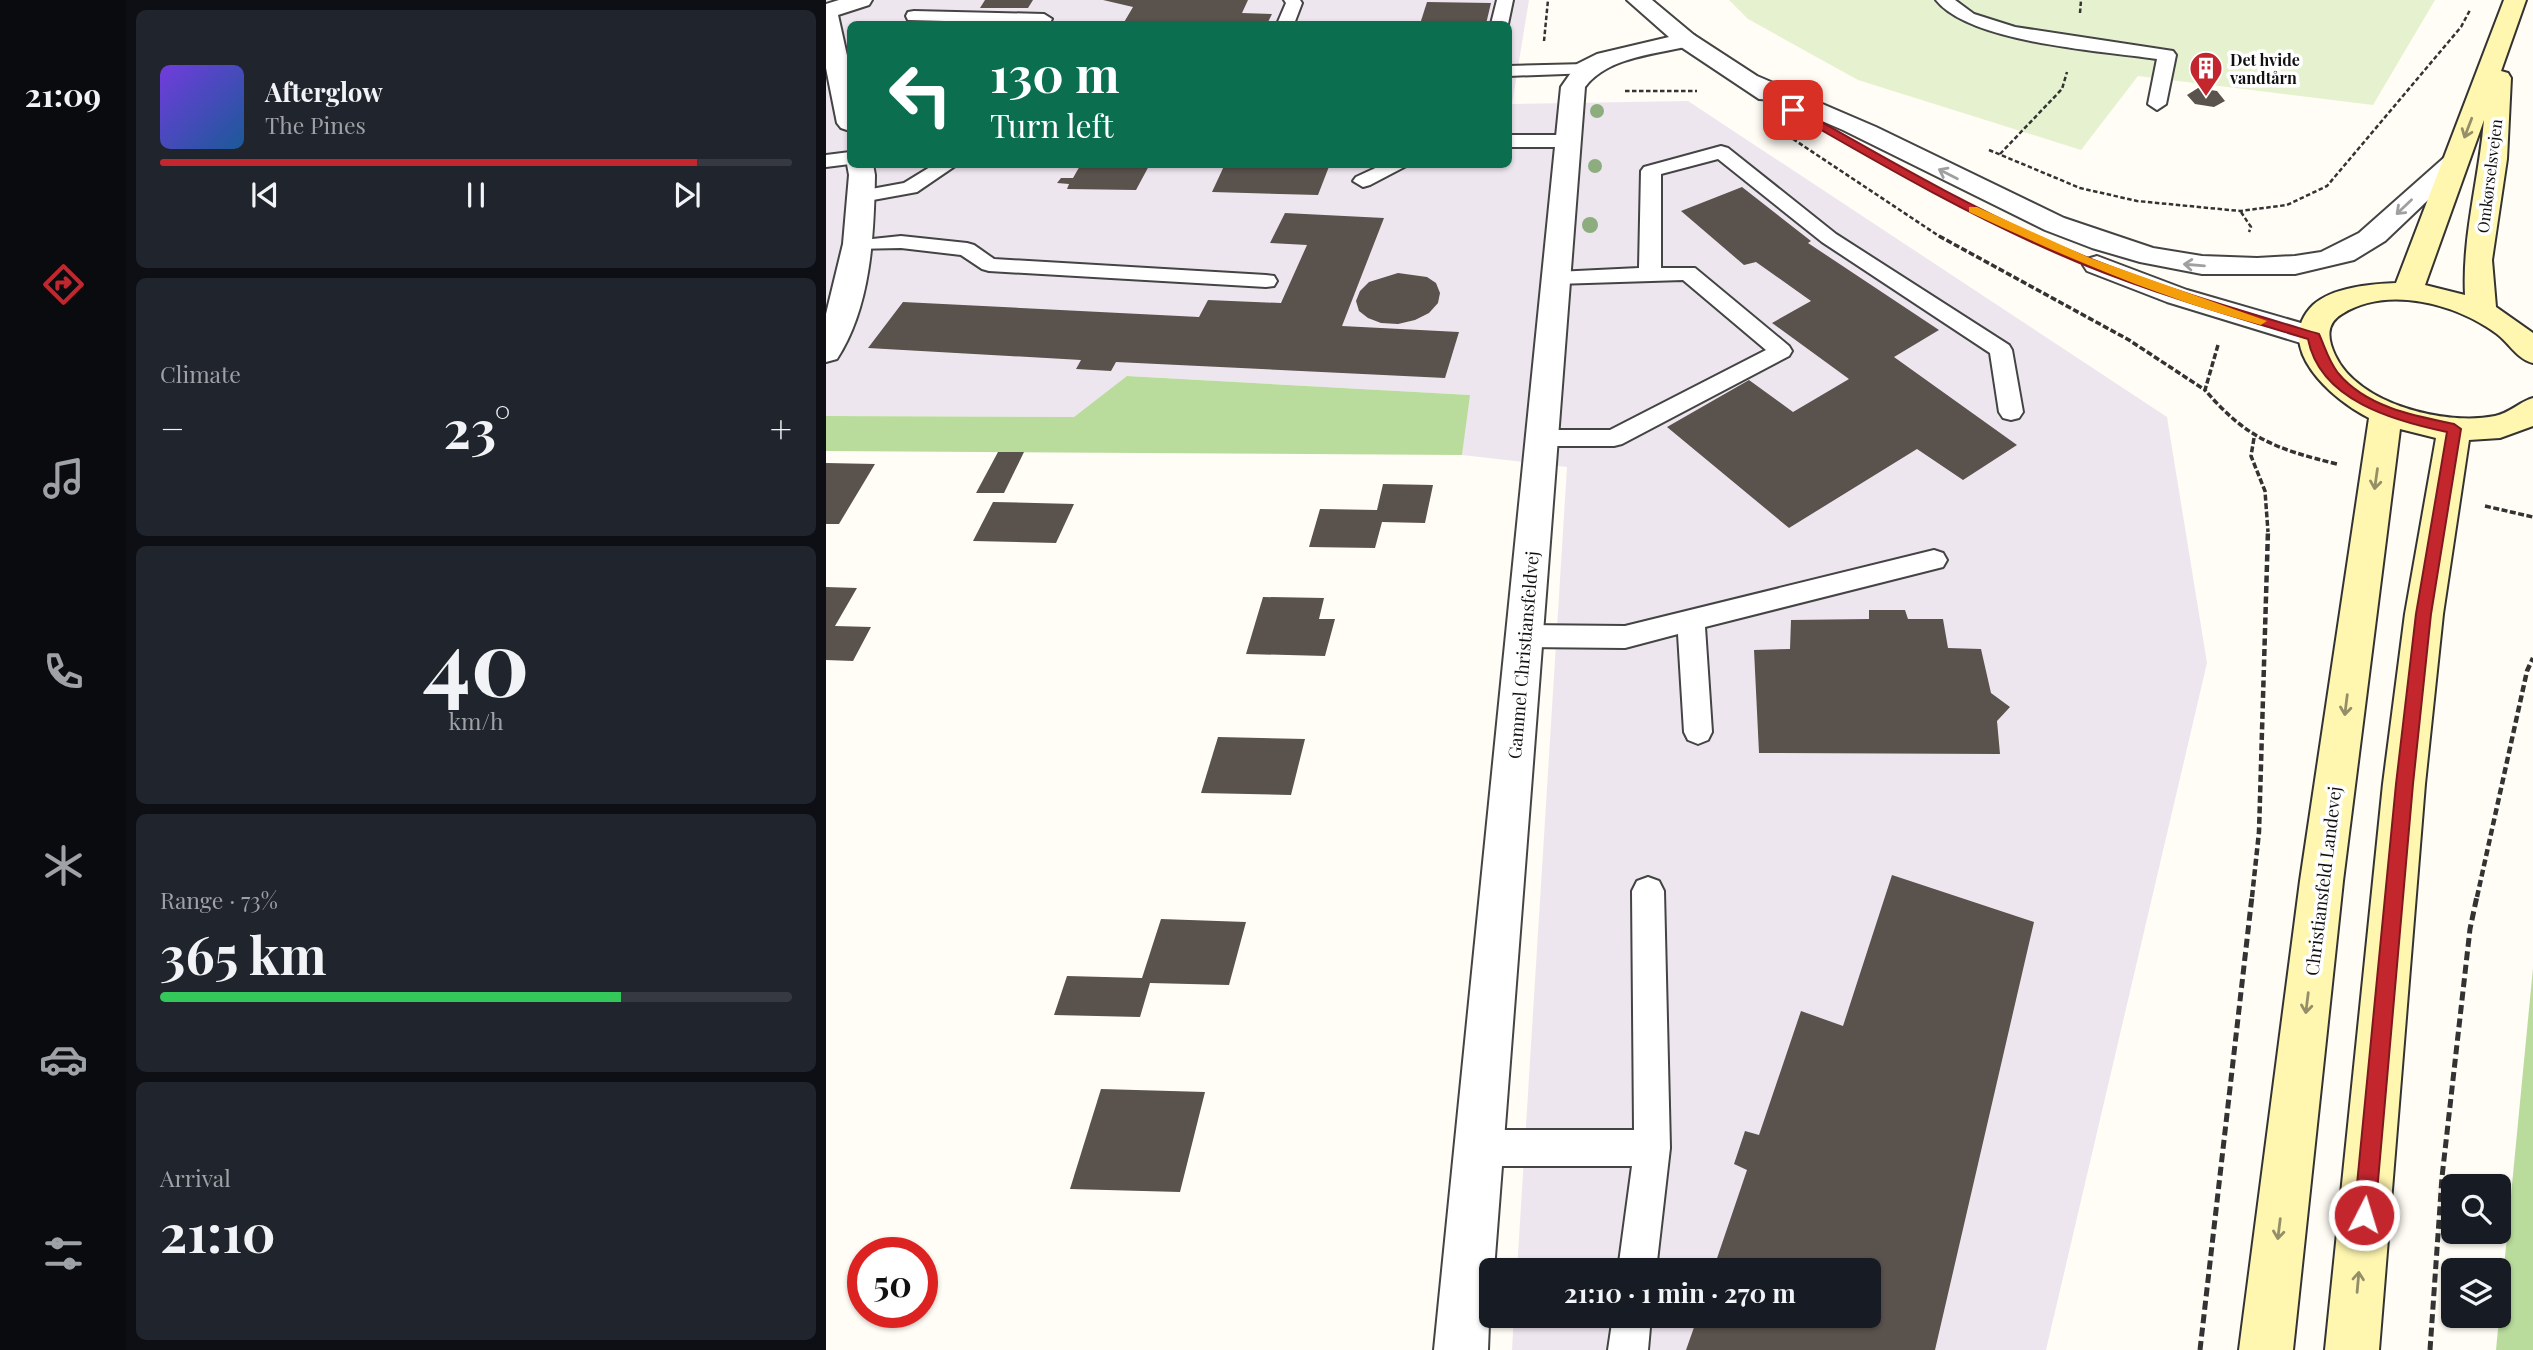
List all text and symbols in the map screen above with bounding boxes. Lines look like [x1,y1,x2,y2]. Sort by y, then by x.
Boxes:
text: 130 m [990,40,1120,105]
icon: left [875,49,966,140]
building icon: Det hvide vandtårn [2187,49,2225,98]
place label: Det hvide vandtårn [2229,49,2300,88]
text: 21:09 [25,72,101,115]
text: Afterglow [265,74,383,109]
pin [1763,80,1823,140]
icon: arrive [1774,91,1812,129]
text: Turn left [990,103,1114,146]
text: The Pines [265,109,366,140]
one-way arrow [2461,116,2473,138]
street label: Omkørselsvejen [2472,117,2506,234]
one-way arrow [1939,166,1959,180]
icon: previous [246,176,284,214]
icon: pause [457,176,495,214]
icon: next [668,176,706,214]
one-way arrow [2396,199,2413,216]
one-way arrow [2184,258,2206,271]
icon: directions [39,260,88,309]
text: Climate [160,358,241,389]
text: 23° [444,393,511,462]
text: − [160,402,185,453]
text: + [770,402,792,453]
icon: music [39,454,88,503]
one-way arrow [2370,468,2383,490]
street label: Gammel Christiansfeldvej [1502,550,1544,760]
text: 40 [423,599,529,720]
icon: phone [39,647,88,696]
one-way arrow [2339,693,2352,716]
text: km/h [448,705,504,736]
street label: Christiansfeld Landevej [2299,785,2347,977]
icon: climate [39,841,88,890]
text: Range · 73% [160,884,278,915]
text: 365 km [160,919,327,988]
one-way arrow [2301,992,2314,1014]
icon: car [39,1035,88,1084]
text: Arrival [160,1162,231,1193]
map controls [2441,1174,2511,1328]
button: search [2441,1174,2511,1244]
position arrow [2327,1178,2401,1252]
text: 21:10 [160,1197,276,1266]
one-way arrow [2272,1217,2285,1240]
icon: filters [39,1229,88,1278]
speed limit sign: 50 [847,1237,938,1328]
button: layers [2441,1258,2511,1328]
one-way arrow [2352,1271,2365,1294]
text: 21:10 · 1 min · 270 m [1564,1275,1796,1310]

